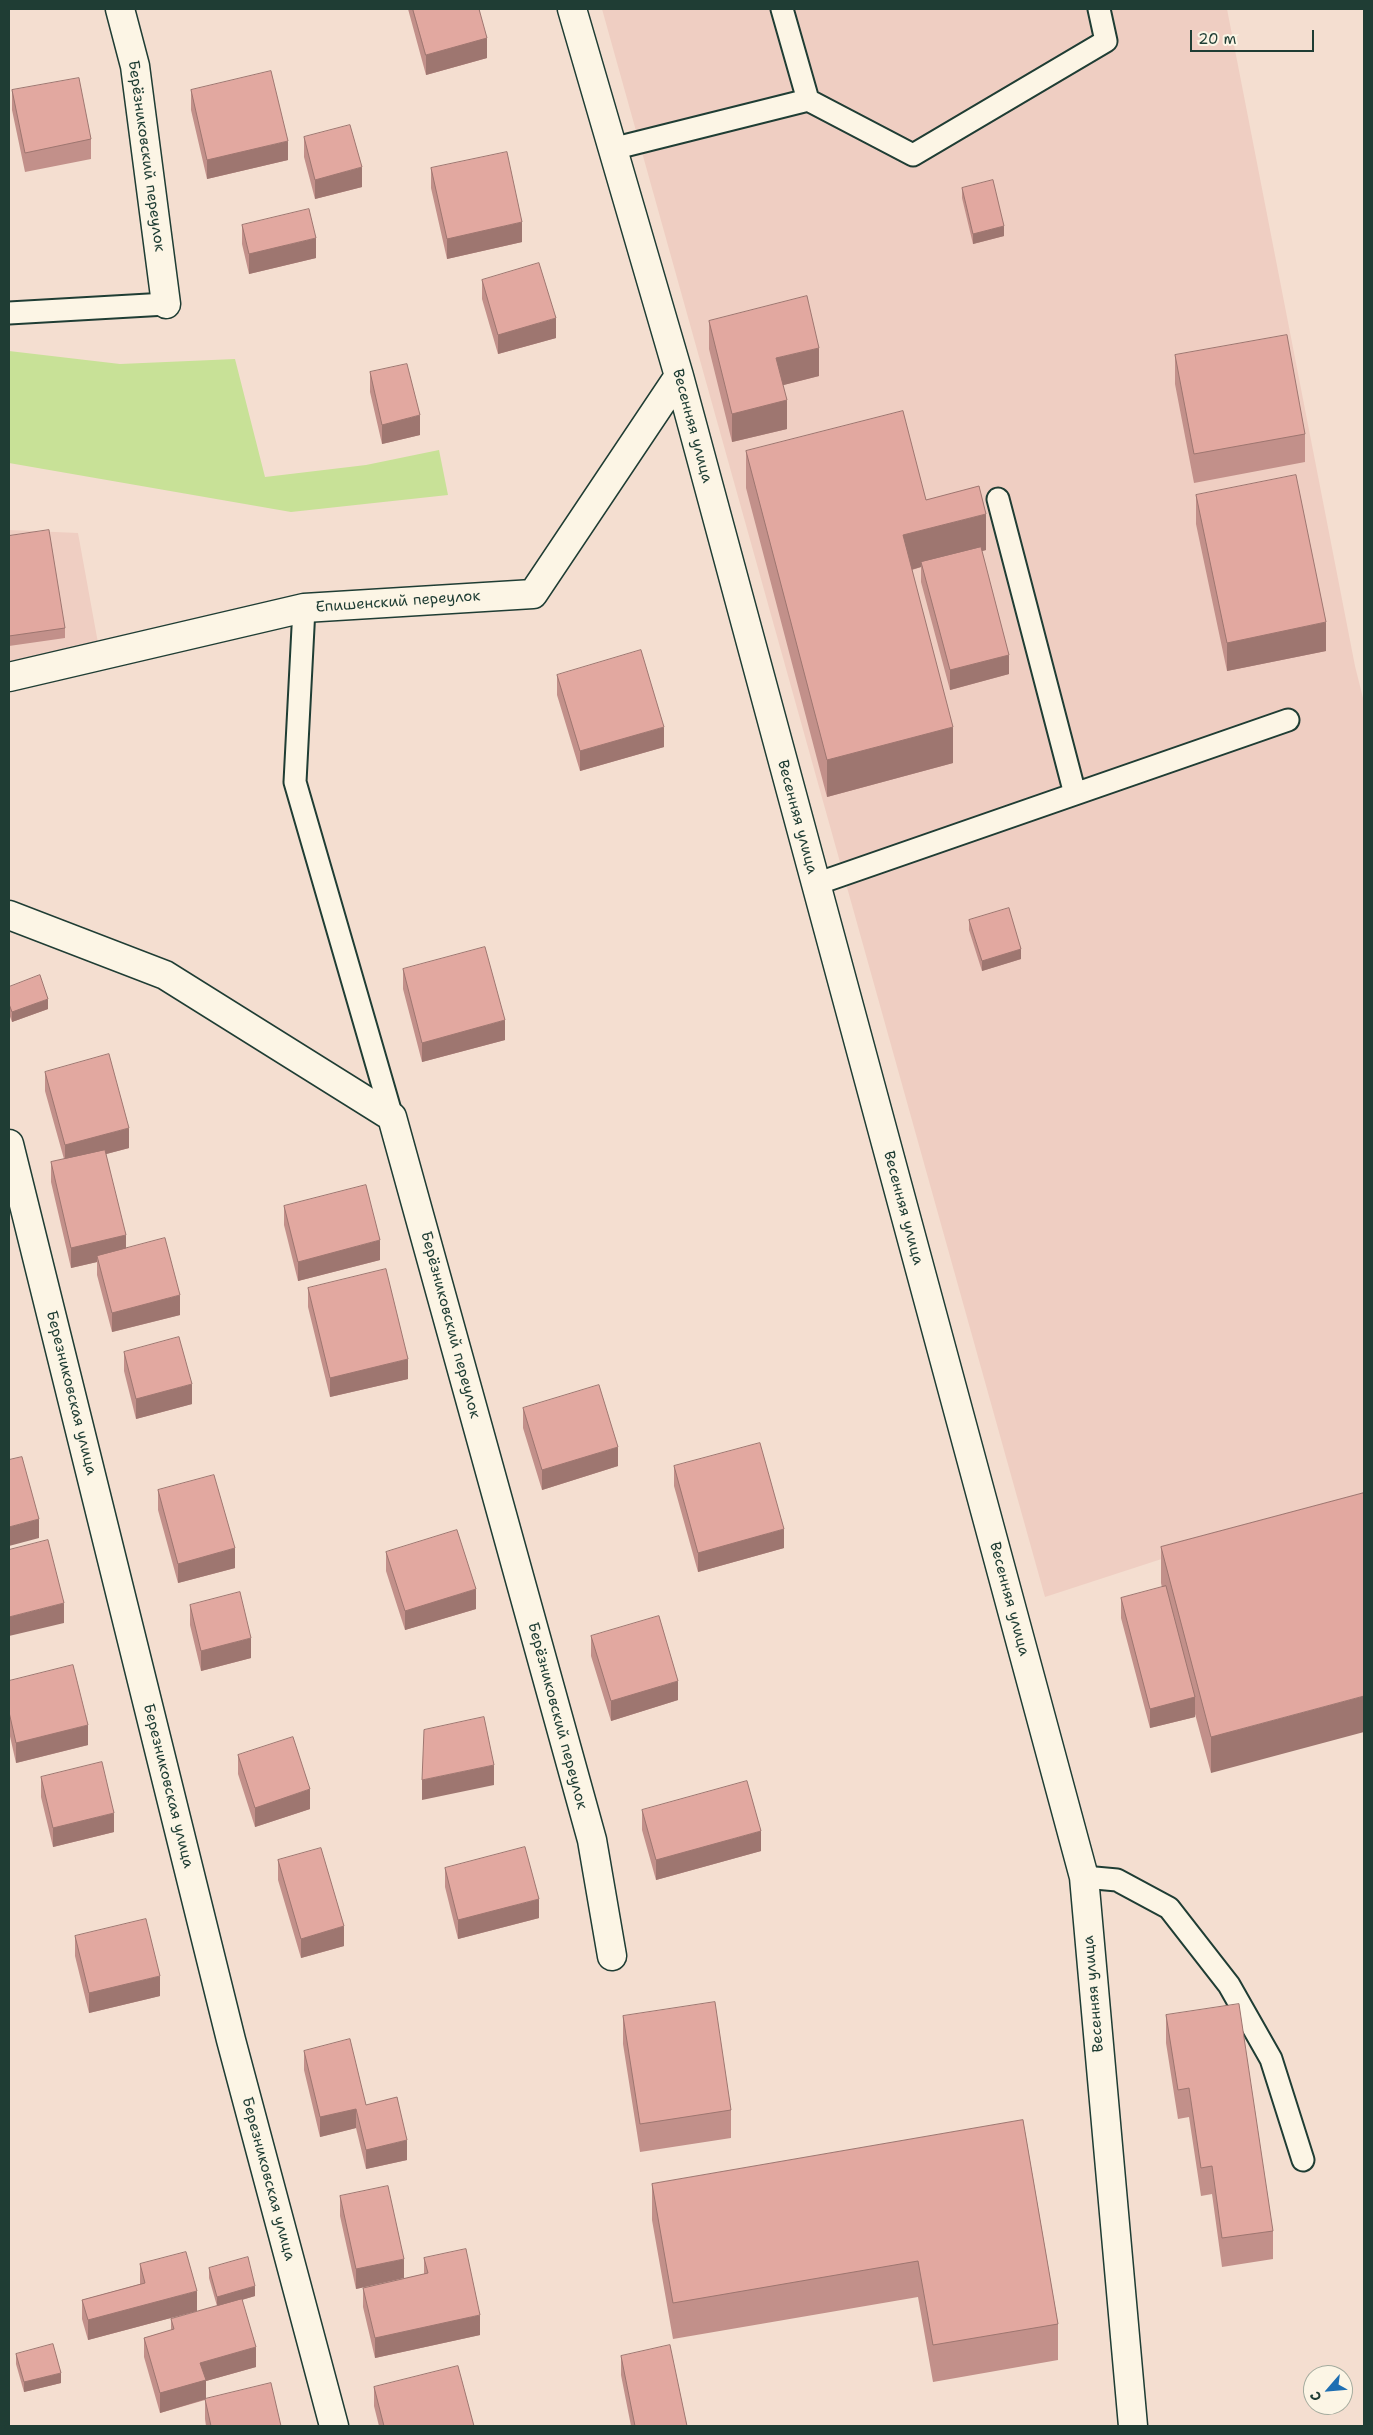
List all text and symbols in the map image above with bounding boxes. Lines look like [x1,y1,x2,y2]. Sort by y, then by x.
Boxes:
scale bar [1193,20,1317,52]
text: 20 m [1198,29,1237,49]
street label: Берёзниковский переулок [124,59,168,253]
street label: Весенняя улица [668,367,716,485]
street label: Епишенский переулок [315,587,481,617]
street label: Весенняя улица [773,758,821,876]
street label: Весенняя улица [879,1149,927,1267]
street label: Берёзниковский переулок [416,1229,484,1421]
street label: Березниковская улица [42,1309,100,1477]
street label: Весенняя улица [985,1540,1033,1658]
street label: Берёзниковский переулок [523,1620,591,1812]
street label: Березниковская улица [139,1702,197,1870]
street label: Весенняя улица [1080,1935,1108,2053]
street label: Березниковская улица [237,2095,299,2263]
north arrow [1303,2365,1353,2415]
text: С [1306,2388,1326,2404]

